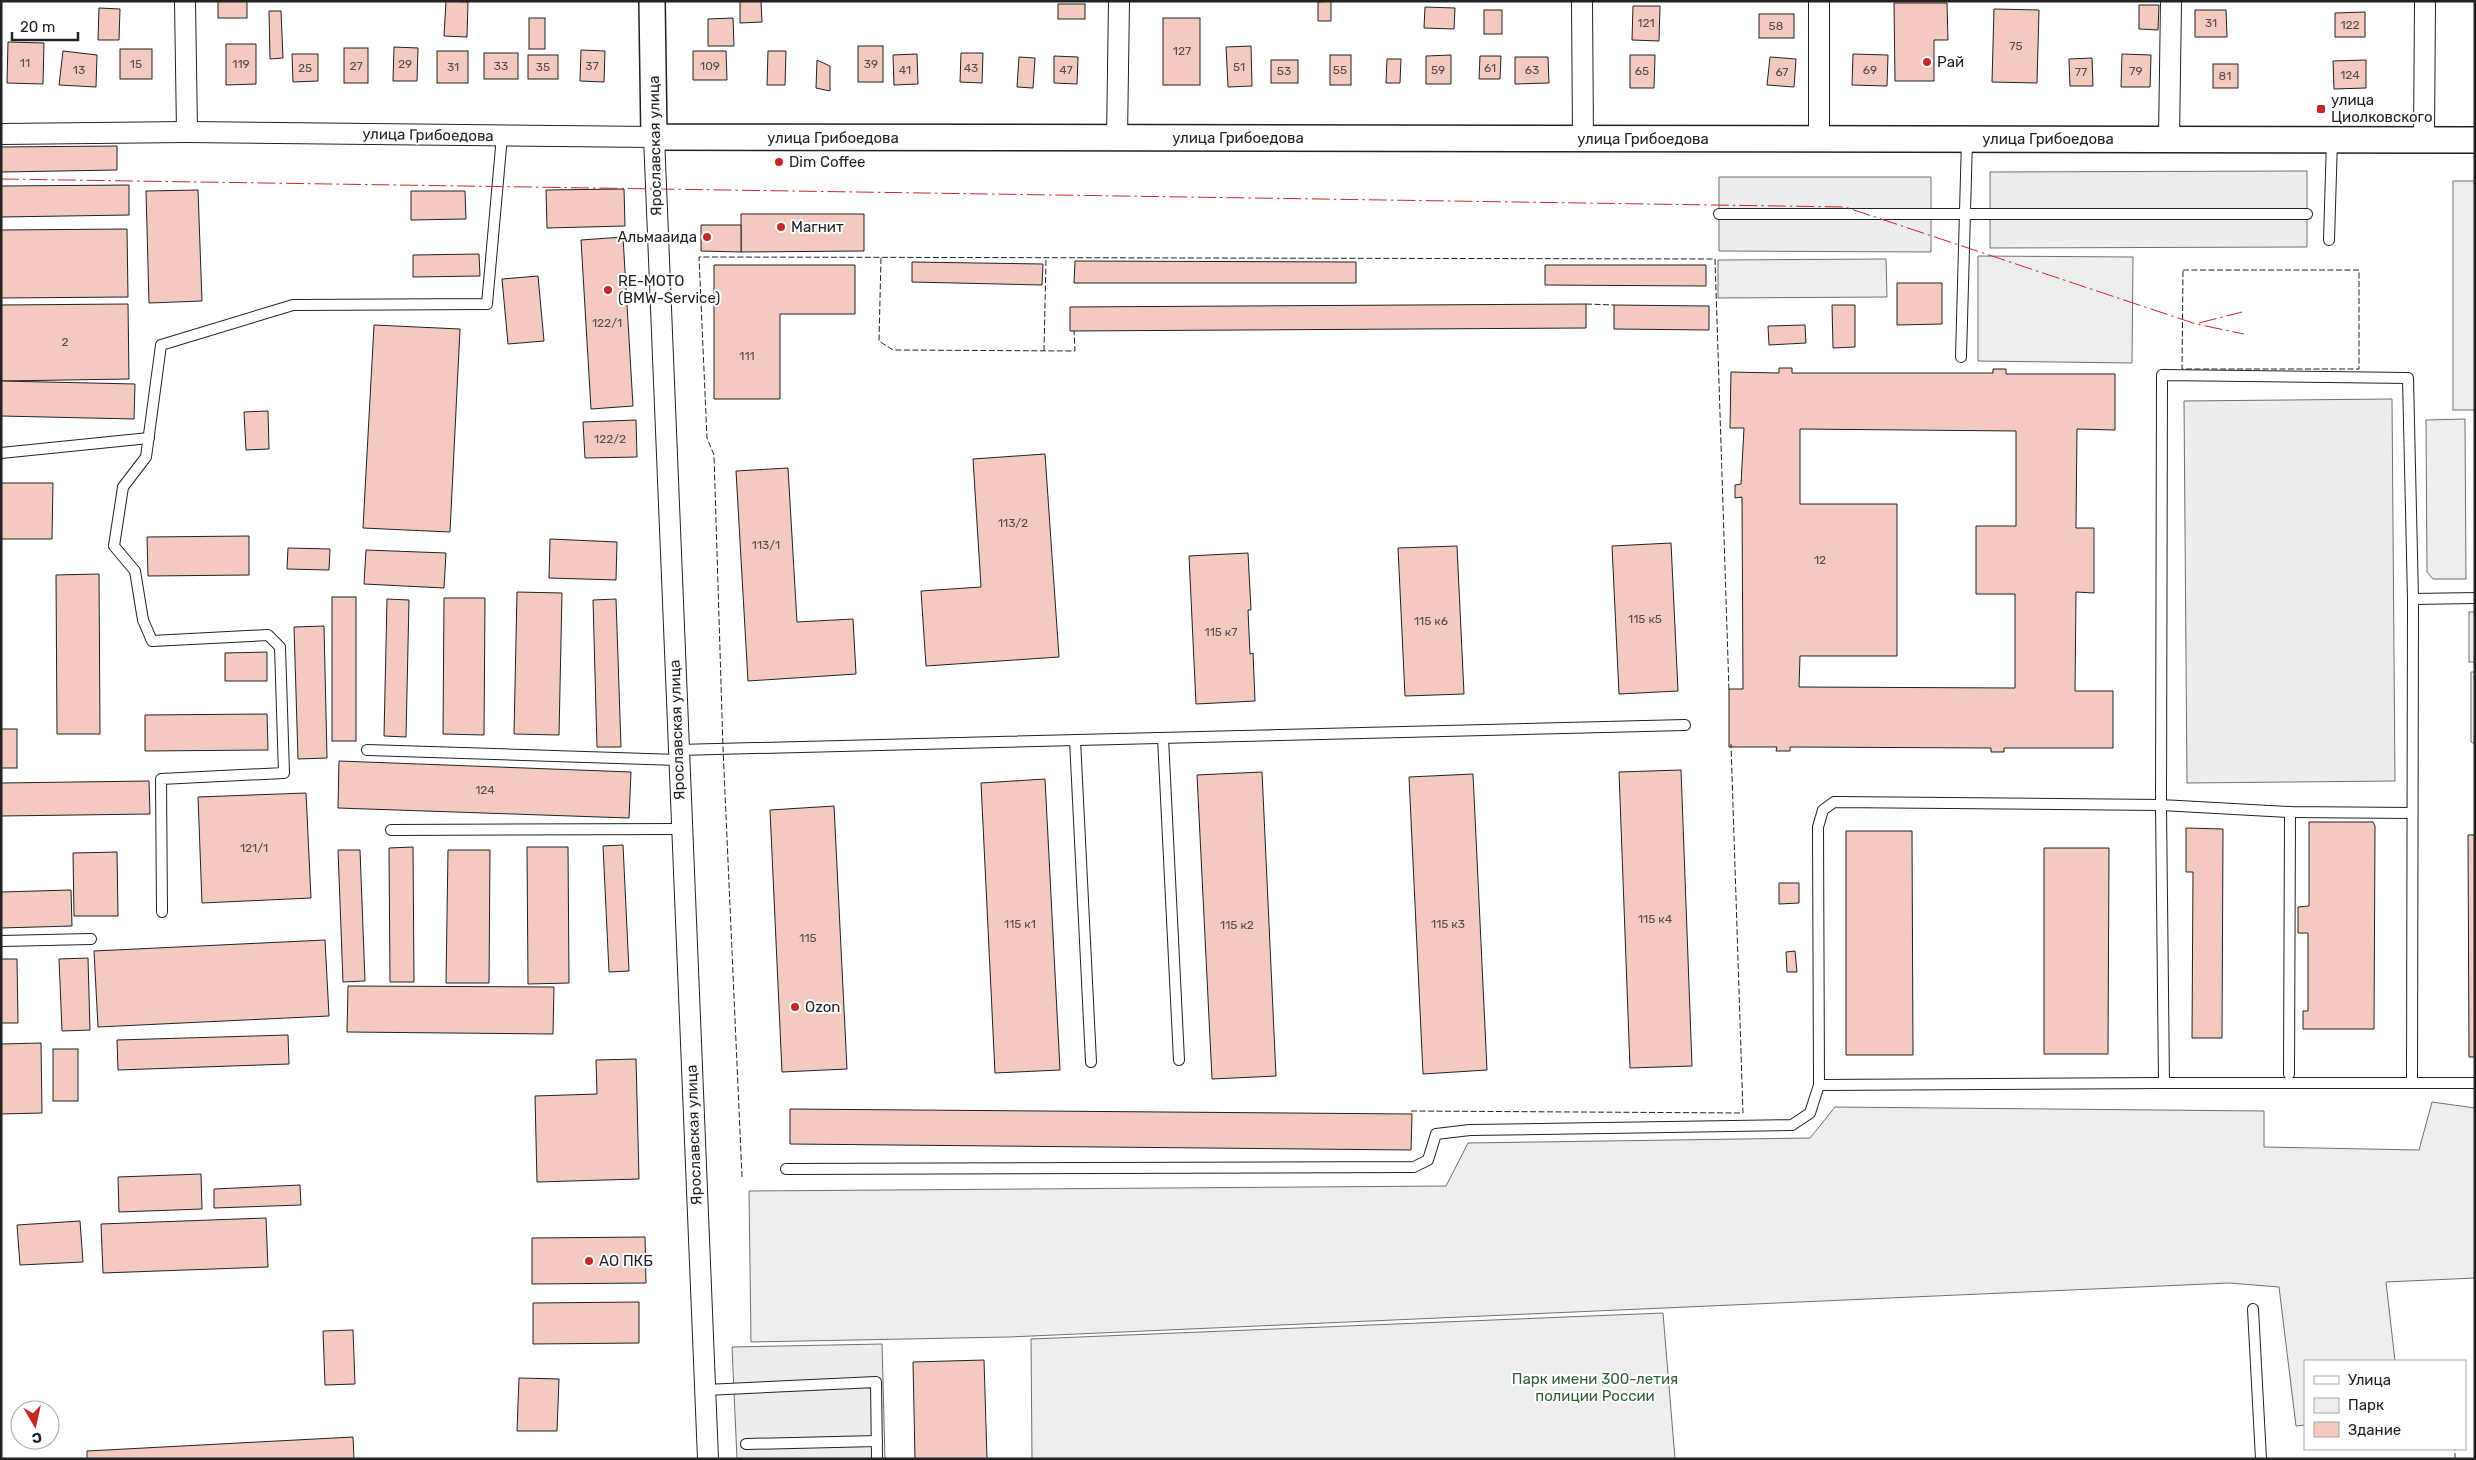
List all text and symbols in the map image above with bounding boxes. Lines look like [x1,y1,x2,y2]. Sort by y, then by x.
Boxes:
scale bar [12,10,79,42]
house number: 121 [1637,16,1655,30]
house number: 31 [2205,16,2217,30]
text: 20 m [20,18,55,36]
house number: 122 [2340,18,2360,32]
house number: 58 [1769,19,1783,33]
house number: 75 [2009,39,2023,53]
house number: 127 [1173,44,1191,58]
place label: Рай [1937,53,1964,71]
house number: 11 [20,56,30,70]
marker: Рай [1921,56,1933,68]
house number: 15 [130,57,142,71]
house number: 119 [232,57,250,71]
house number: 29 [398,57,412,71]
house number: 39 [864,57,878,71]
house number: 27 [349,59,363,73]
house number: 33 [494,59,508,73]
house number: 37 [585,59,599,73]
house number: 109 [700,59,720,73]
house number: 31 [447,60,459,74]
house number: 35 [536,60,550,74]
house number: 51 [1233,60,1245,74]
house number: 25 [298,61,312,75]
house number: 43 [964,61,978,75]
house number: 61 [1484,61,1496,75]
house number: 13 [73,63,85,77]
house number: 41 [899,63,911,77]
house number: 47 [1059,63,1073,77]
house number: 55 [1333,63,1347,77]
house number: 59 [1431,63,1445,77]
house number: 63 [1525,63,1539,77]
house number: 69 [1863,63,1877,77]
house number: 53 [1277,64,1291,78]
house number: 65 [1635,64,1649,78]
house number: 79 [2129,64,2143,78]
house number: 67 [1775,65,1789,79]
house number: 77 [2075,65,2087,79]
house number: 124 [2340,68,2360,82]
house number: 81 [2219,69,2231,83]
street label: Ярославская улица [645,75,665,217]
place label: улица Циолковского [2331,91,2433,126]
marker: улица Циолковского [2315,103,2327,115]
street label: улица Грибоедова [362,125,494,145]
street label: улица Грибоедова [767,129,899,147]
street label: улица Грибоедова [1172,129,1304,147]
street label: улица Грибоедова [1577,130,1709,148]
street label: улица Грибоедова [1982,130,2114,148]
place label: Dim Coffee [789,153,866,171]
marker: Dim Coffee [773,156,785,168]
place label: Магнит [791,218,844,236]
marker: Магнит [775,221,787,233]
place label: Альмааида [618,228,697,246]
marker: Альмааида [701,231,713,243]
place label: RE-MOTO (BMW-Service) [618,272,720,307]
marker: RE-MOTO (BMW-Service) [602,284,614,296]
house number: 122/1 [592,316,622,330]
house number: 2 [61,335,69,349]
house number: 111 [739,349,755,363]
house number: 122/2 [594,432,626,446]
house number: 113/2 [998,516,1028,530]
house number: 113/1 [752,538,780,552]
house number: 12 [1814,553,1826,567]
house number: 115 к5 [1628,612,1662,626]
house number: 115 к6 [1414,614,1448,628]
house number: 115 к7 [1205,625,1237,639]
street label: Ярославская улица [666,659,688,801]
house number: 124 [475,783,495,797]
house number: 121/1 [240,841,268,855]
house number: 115 к4 [1638,912,1673,926]
house number: 115 к1 [1004,917,1036,931]
house number: 115 к3 [1431,917,1465,931]
house number: 115 к2 [1220,918,1254,932]
house number: 115 [799,931,817,945]
place label: Ozon [805,998,840,1016]
marker: Ozon [789,1001,801,1013]
street label: Ярославская улица [683,1064,705,1206]
place label: АО ПКБ [599,1252,653,1270]
marker: АО ПКБ [583,1255,595,1267]
legend [2304,1360,2466,1450]
park label: Парк имени 300-летия полиции России [1512,1370,1678,1405]
text: Улица [2348,1371,2391,1389]
text: Парк [2348,1396,2384,1414]
north arrow [10,1400,60,1450]
text: Здание [2348,1421,2401,1439]
text: С [31,1428,43,1447]

